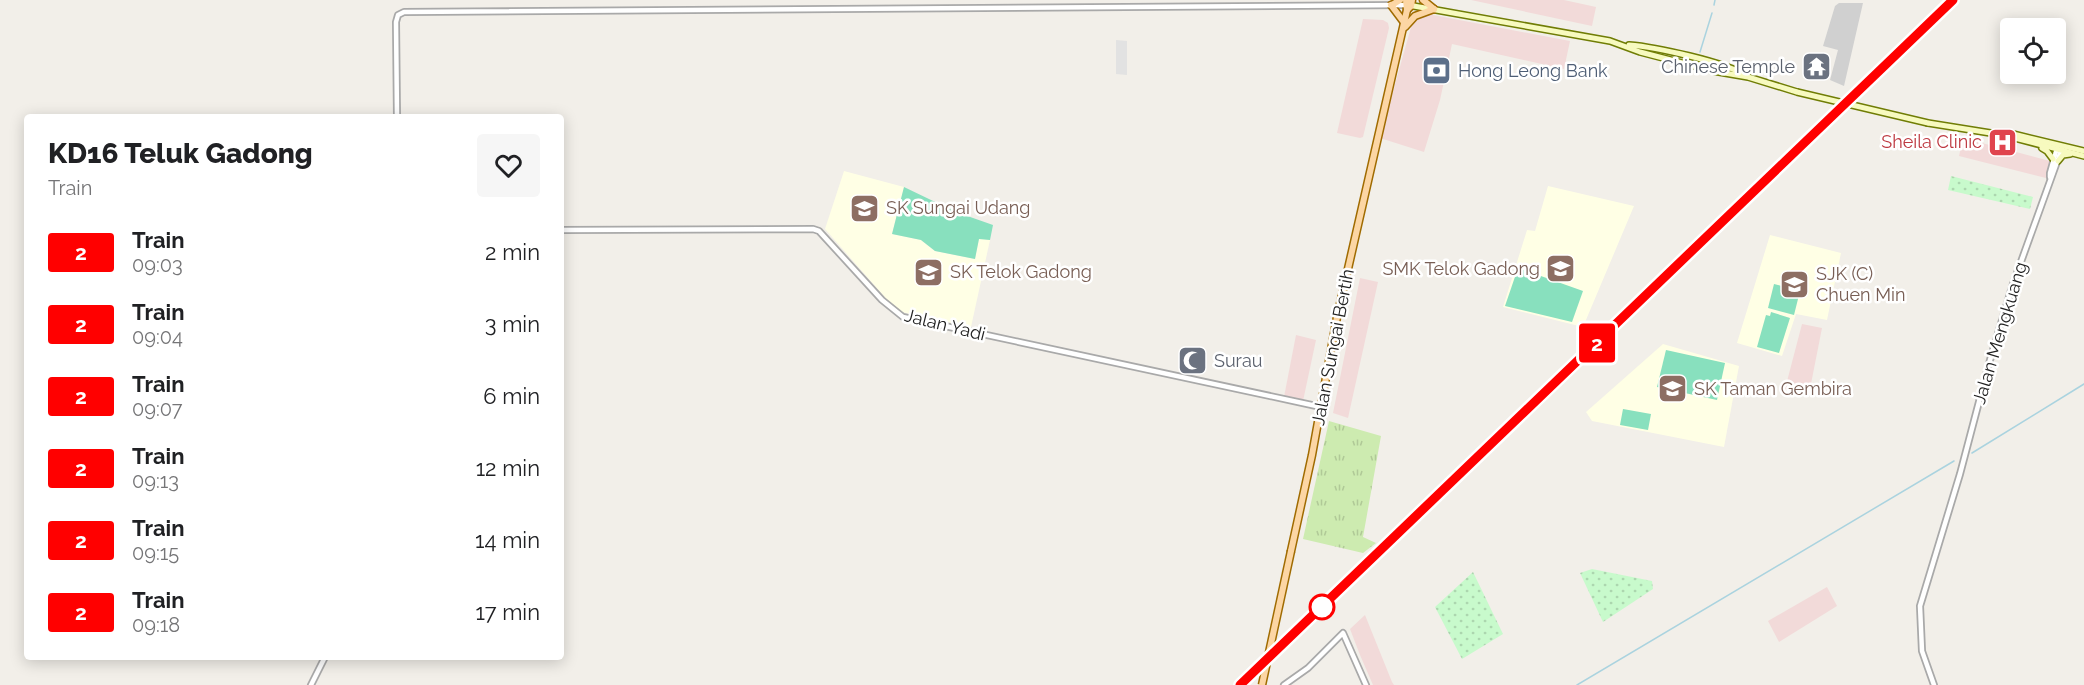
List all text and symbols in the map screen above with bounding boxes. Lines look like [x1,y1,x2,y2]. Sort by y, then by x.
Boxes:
map controls [2000,18,2066,84]
button: locate [2000,18,2066,84]
temple icon: Chinese Temple [1800,51,1832,83]
bank icon: Hong Leong Bank [1421,55,1453,87]
place label: Chinese Temple [1661,56,1795,77]
place label: Hong Leong Bank [1458,60,1608,81]
hospital icon: Sheila Clinic [1987,126,2019,158]
place label: Sheila Clinic [1881,131,1982,152]
button: heart [477,134,540,197]
text: KD16 Teluk Gadong [48,137,313,170]
text: Train [48,176,92,200]
school or university icon: SK Sungai Udang [849,192,881,224]
place label: SK Sungai Udang [886,197,1030,218]
text: Train [132,227,185,253]
text: 2 min [485,239,540,265]
text: 2 [75,240,87,265]
text: 09:03 [132,253,183,277]
school or university icon: SMK Telok Gadong [1545,253,1577,285]
school or university icon: SK Telok Gadong [913,256,945,288]
place label: SMK Telok Gadong [1382,258,1540,279]
street label: Jalan Mengkuang [1968,259,2031,406]
place label: SK Telok Gadong [950,261,1092,282]
place label: SJK (C) Chuen Min [1816,263,1905,305]
street label: Jalan Sungai Bertih [1307,267,1358,427]
school or university icon: SJK (C) Chuen Min [1779,268,1811,300]
text: Train [132,299,185,325]
street label: Jalan Yadi [903,304,988,345]
text: 3 min [485,311,540,337]
text: 2 [75,312,87,337]
line badge: 2 [1578,324,1616,362]
text: 09:04 [132,325,183,349]
text: 2 [1591,331,1603,356]
mosque icon: Surau [1177,345,1209,377]
place label: Surau [1214,350,1262,371]
text: Train [132,371,185,397]
school or university icon: SK Taman Gembira [1657,373,1689,405]
place label: SK Taman Gembira [1694,378,1852,399]
text: 6 min [483,383,540,409]
text: 2 [75,384,87,409]
text: 09:07 [132,397,183,421]
text: Train [132,443,185,469]
text: 12 min [476,455,540,481]
text: 2 [75,456,87,481]
text: 09:13 [132,469,179,493]
text: Train [132,515,185,541]
text: 14 min [475,527,540,553]
text: 2 [75,528,87,553]
text: 09:15 [132,541,179,565]
text: Train [132,587,185,613]
unlabelled marker [1309,594,1335,620]
text: 17 min [475,599,540,625]
text: 2 [75,600,87,625]
text: 09:18 [132,613,180,637]

